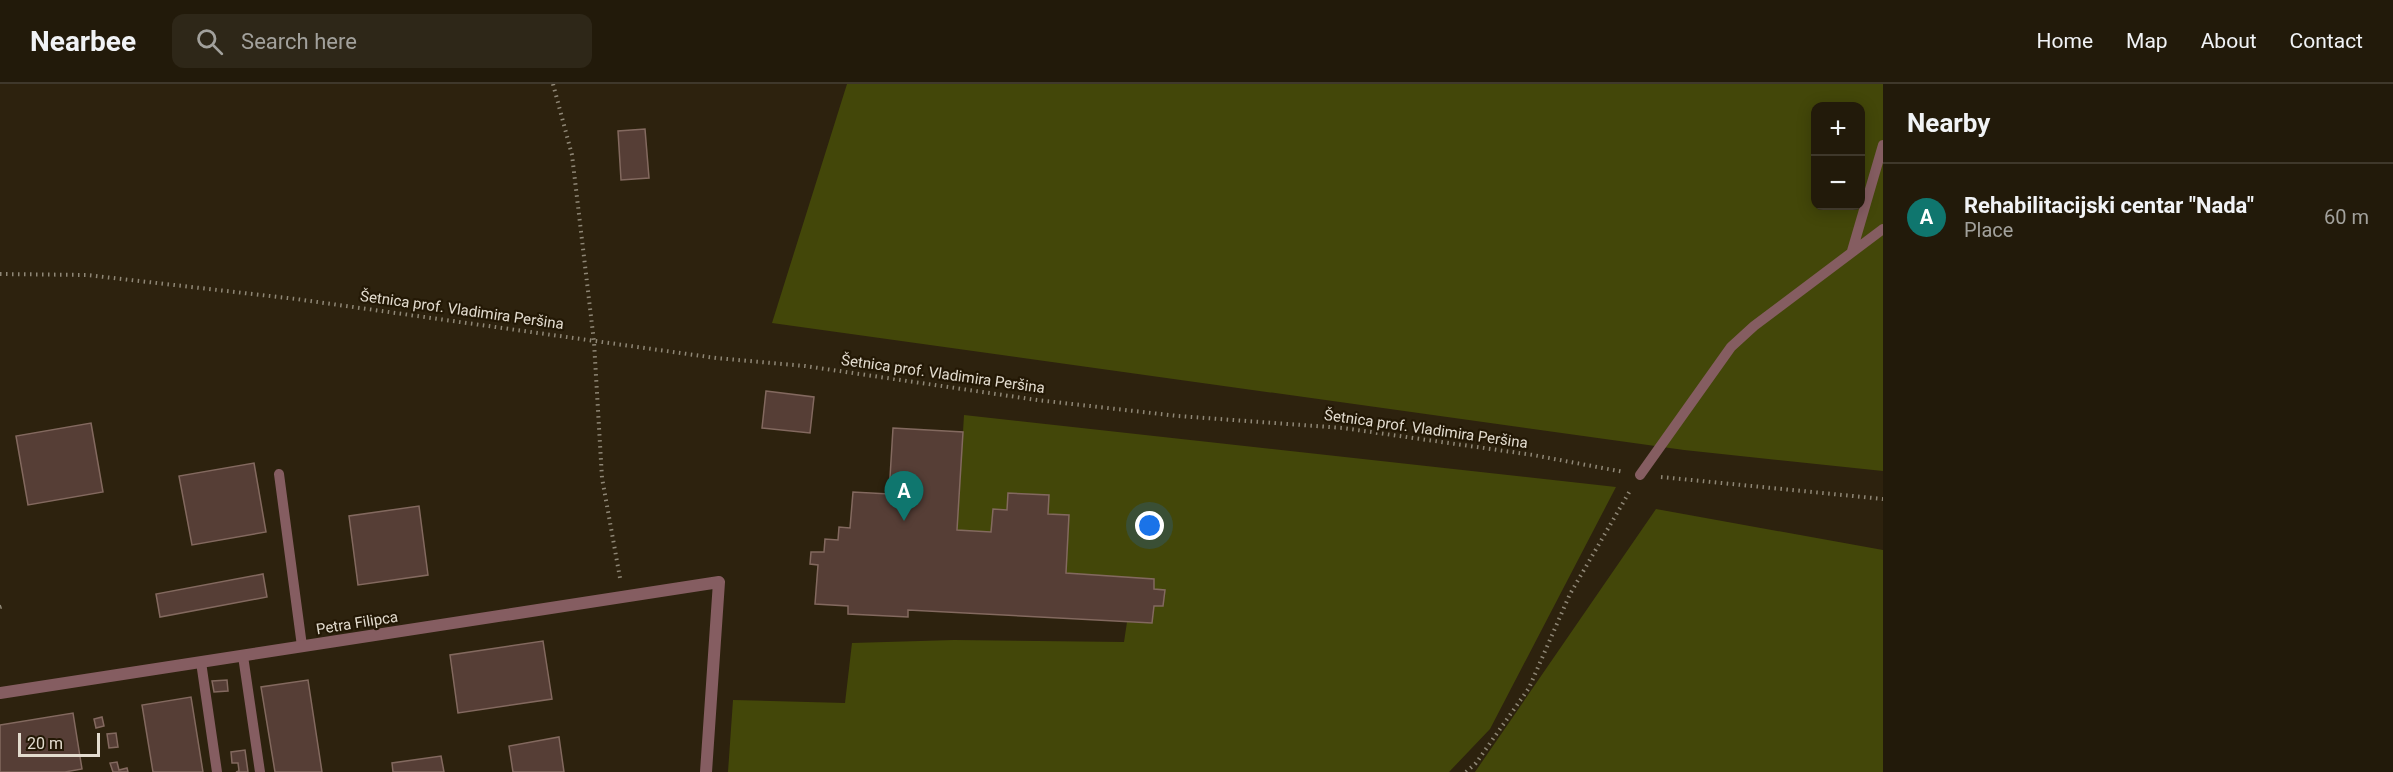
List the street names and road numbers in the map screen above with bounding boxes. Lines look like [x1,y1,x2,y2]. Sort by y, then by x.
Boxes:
street label: Šetnica prof. Vladimira Peršina [359,287,565,333]
street label: Šetnica prof. Vladimira Peršina [840,351,1046,397]
street label: Šetnica prof. Vladimira Peršina [1323,406,1529,452]
street label: Petra Filipca [315,608,399,638]

